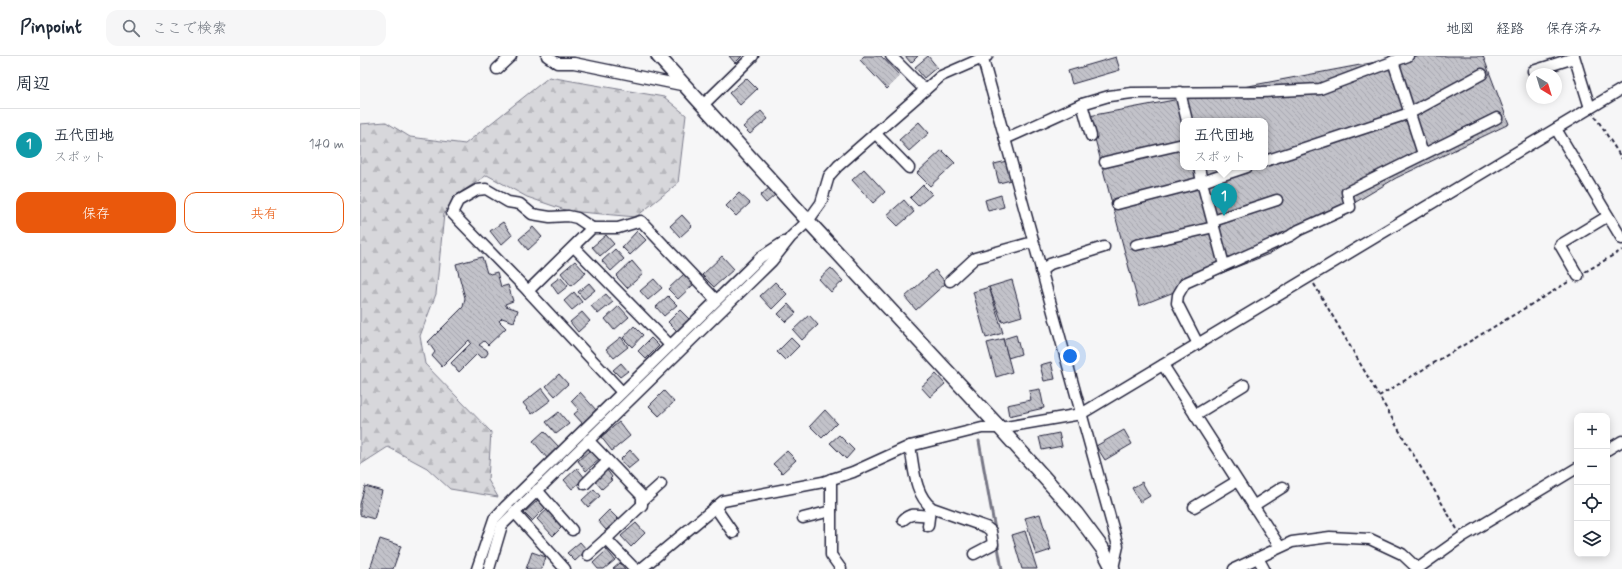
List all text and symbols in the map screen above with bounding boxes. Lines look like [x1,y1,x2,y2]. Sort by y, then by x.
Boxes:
search box [106,10,386,46]
text: Pinpoint [20,15,82,40]
icon: search [120,17,142,39]
text: ここで検索 [152,19,227,39]
text: 地図 [1446,20,1474,38]
text: 経路 [1496,20,1524,38]
text: 保存済み [1546,20,1602,38]
north arrow [1526,68,1562,104]
text: 周辺 [16,73,50,95]
popup [1180,118,1268,170]
text: 五代団地 [54,126,114,146]
text: 五代団地 [1194,126,1254,146]
text: 1 [26,136,32,153]
text: 140 m [309,136,344,153]
text: スポット [54,149,106,166]
text: スポット [1194,149,1246,166]
pin: 1 [1211,183,1237,216]
button: 保存 [16,192,176,233]
button: 共有 [184,192,344,233]
your location [1060,346,1080,366]
map controls [1574,413,1610,557]
button: + [1574,413,1610,449]
button: − [1574,449,1610,485]
button: locate [1574,485,1610,521]
button: layers [1574,521,1610,557]

